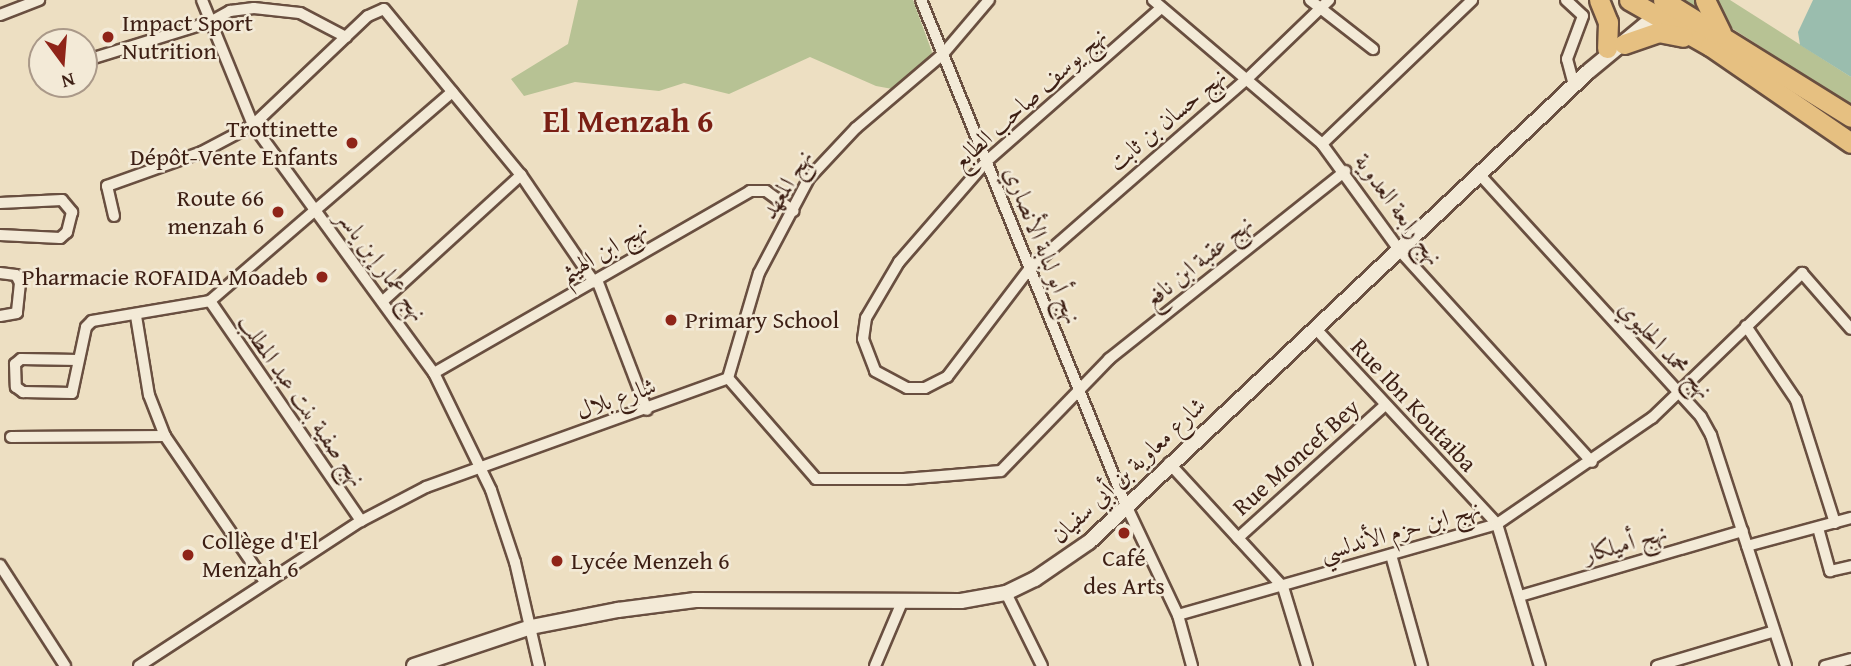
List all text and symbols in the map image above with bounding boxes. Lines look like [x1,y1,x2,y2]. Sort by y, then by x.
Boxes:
place label: Impact Sport Nutrition [122,9,253,65]
street label: نهج يوسف صاحب الطابع [946,21,1112,175]
north arrow [28,28,98,98]
marker: Impact Sport Nutrition [100,29,116,45]
street label: نهج حسان بن ثابت [1102,61,1232,177]
text: N [58,66,78,96]
district label: El Menzah 6 [543,102,713,140]
place label: Trottinette Dépôt-Vente Enfants [130,115,338,171]
marker: Trottinette Dépôt-Vente Enfants [344,135,360,151]
street label: نهج المعهد [754,144,818,224]
street label: نهج رابعة العدوية [1349,147,1449,271]
street label: نهج أبو لبابة الأنصاري [998,162,1088,328]
place label: Route 66 menzah 6 [167,184,264,240]
street label: نهج عمار إبن ياسر [331,203,433,327]
marker: Route 66 menzah 6 [270,204,286,220]
street label: نهج عقبة ابن نافع [1138,208,1258,314]
street label: نهج ابن الهيثم [554,214,652,288]
place label: Pharmacie ROFAIDA Moadeb [22,263,308,291]
marker: Pharmacie ROFAIDA Moadeb [314,269,330,285]
street label: نهج محمد الحليوي [1613,293,1719,405]
place label: Primary School [685,306,839,334]
street label: نهج صفية بنت عبد المطلب [232,308,372,492]
marker: Primary School [663,312,679,328]
street label: Rue Ibn Koutaiba [1345,332,1483,478]
street label: شارع بلال [572,371,660,425]
street label: شارع معاوية بن أبي سفيان [1044,391,1212,549]
street label: Rue Moncef Bey [1227,393,1365,521]
street label: نهج ابن حزم الأندلسي [1316,493,1484,567]
street label: نهج أميلكار [1580,517,1670,569]
marker: Café des Arts [1116,525,1132,541]
place label: Collège d'El Menzah 6 [202,527,318,583]
place label: Café des Arts [1083,544,1165,600]
marker: Collège d'El Menzah 6 [180,547,196,563]
place label: Lycée Menzeh 6 [571,547,730,575]
marker: Lycée Menzeh 6 [549,553,565,569]

